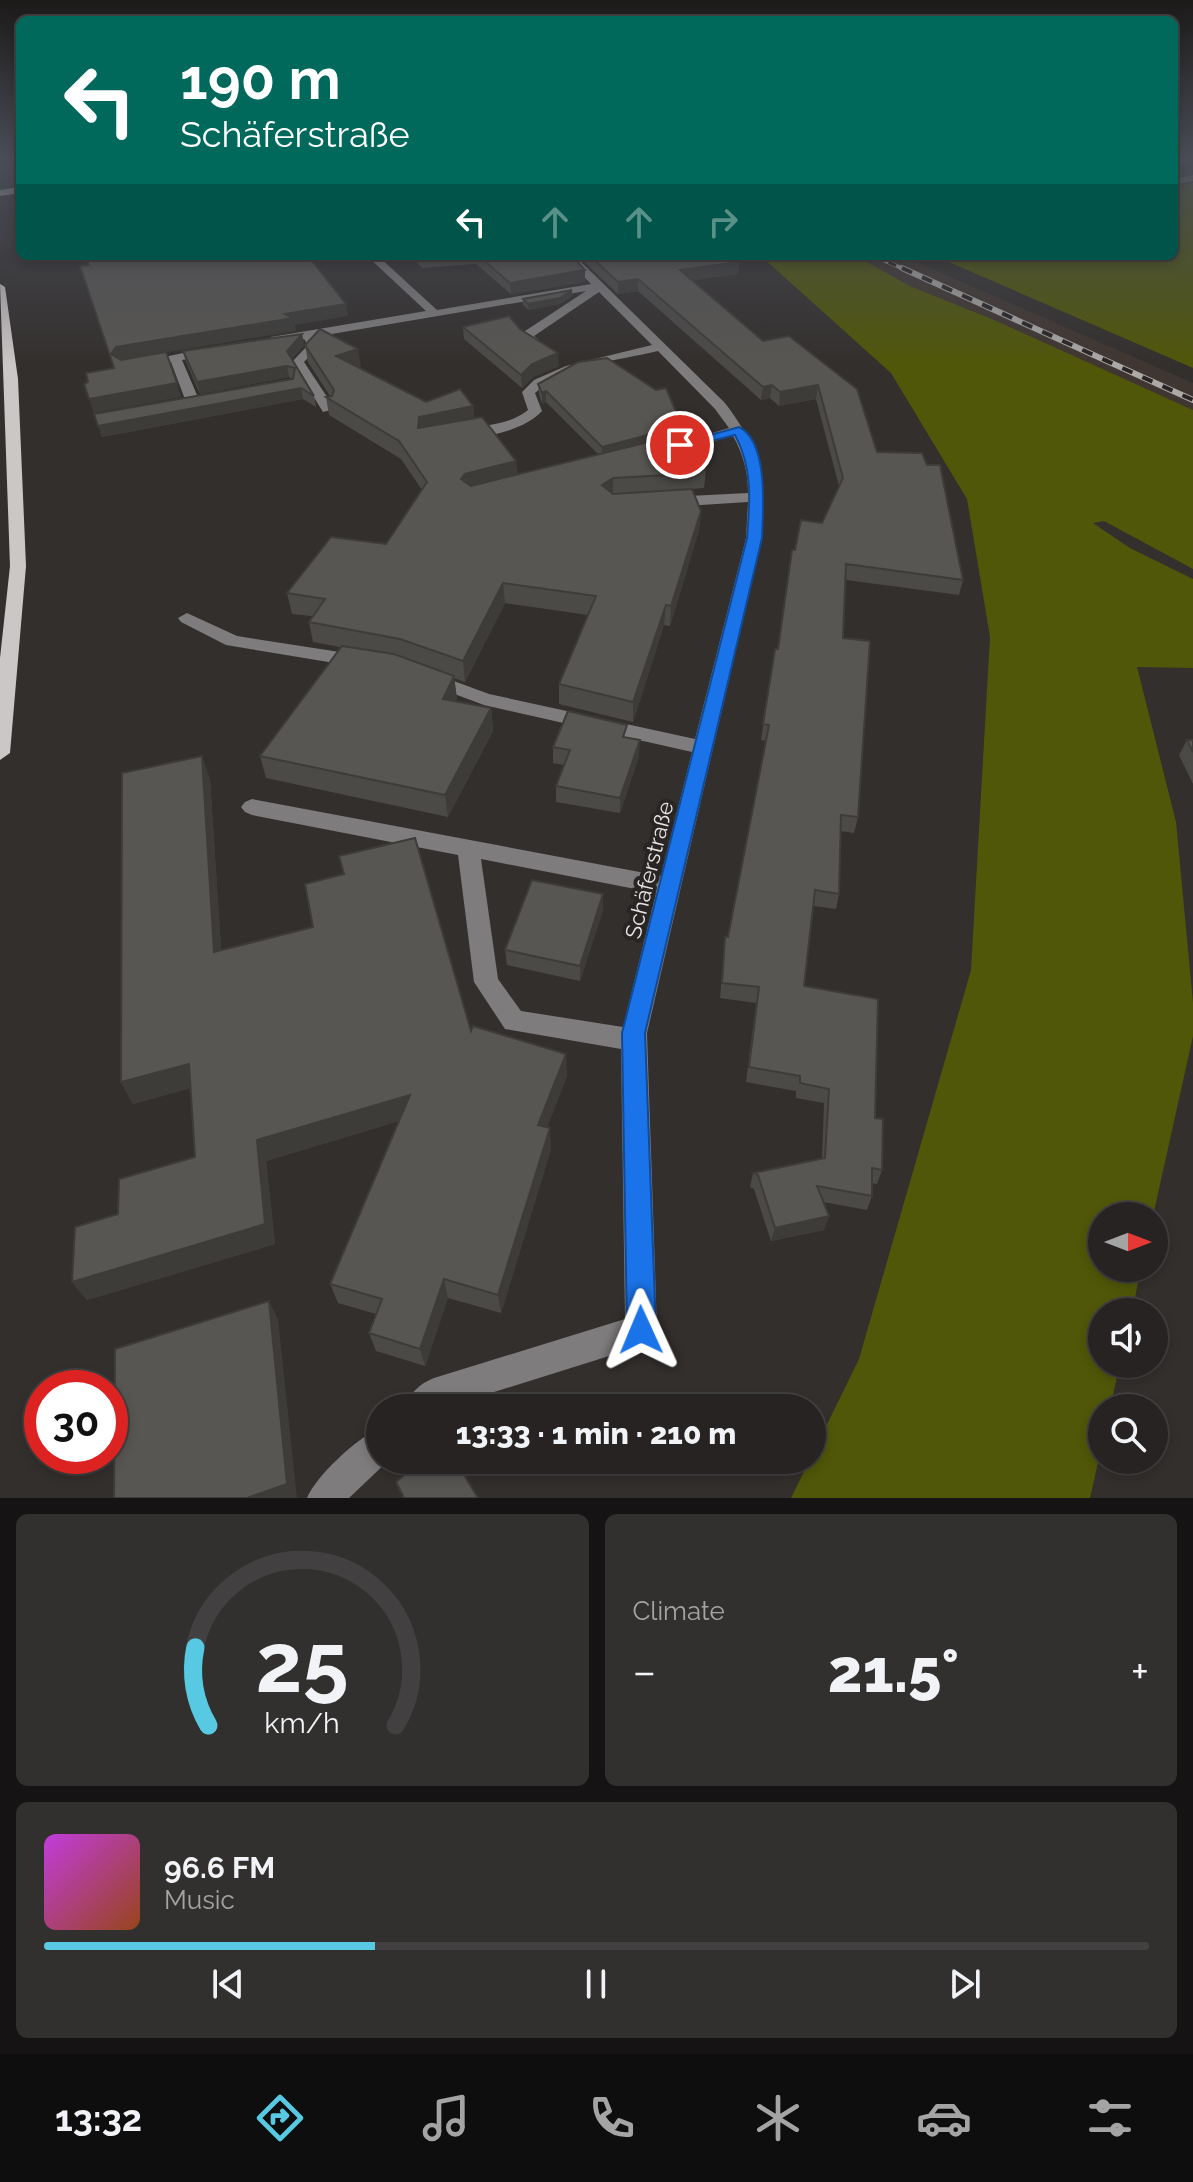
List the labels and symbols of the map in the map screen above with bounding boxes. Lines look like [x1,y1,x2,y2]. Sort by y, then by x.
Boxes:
pin [646,411,714,479]
street label: Schäferstraße [619,799,679,941]
north arrow [1088,1202,1168,1282]
position arrow [599,1288,683,1372]
speed limit sign: 30 [24,1370,128,1474]

